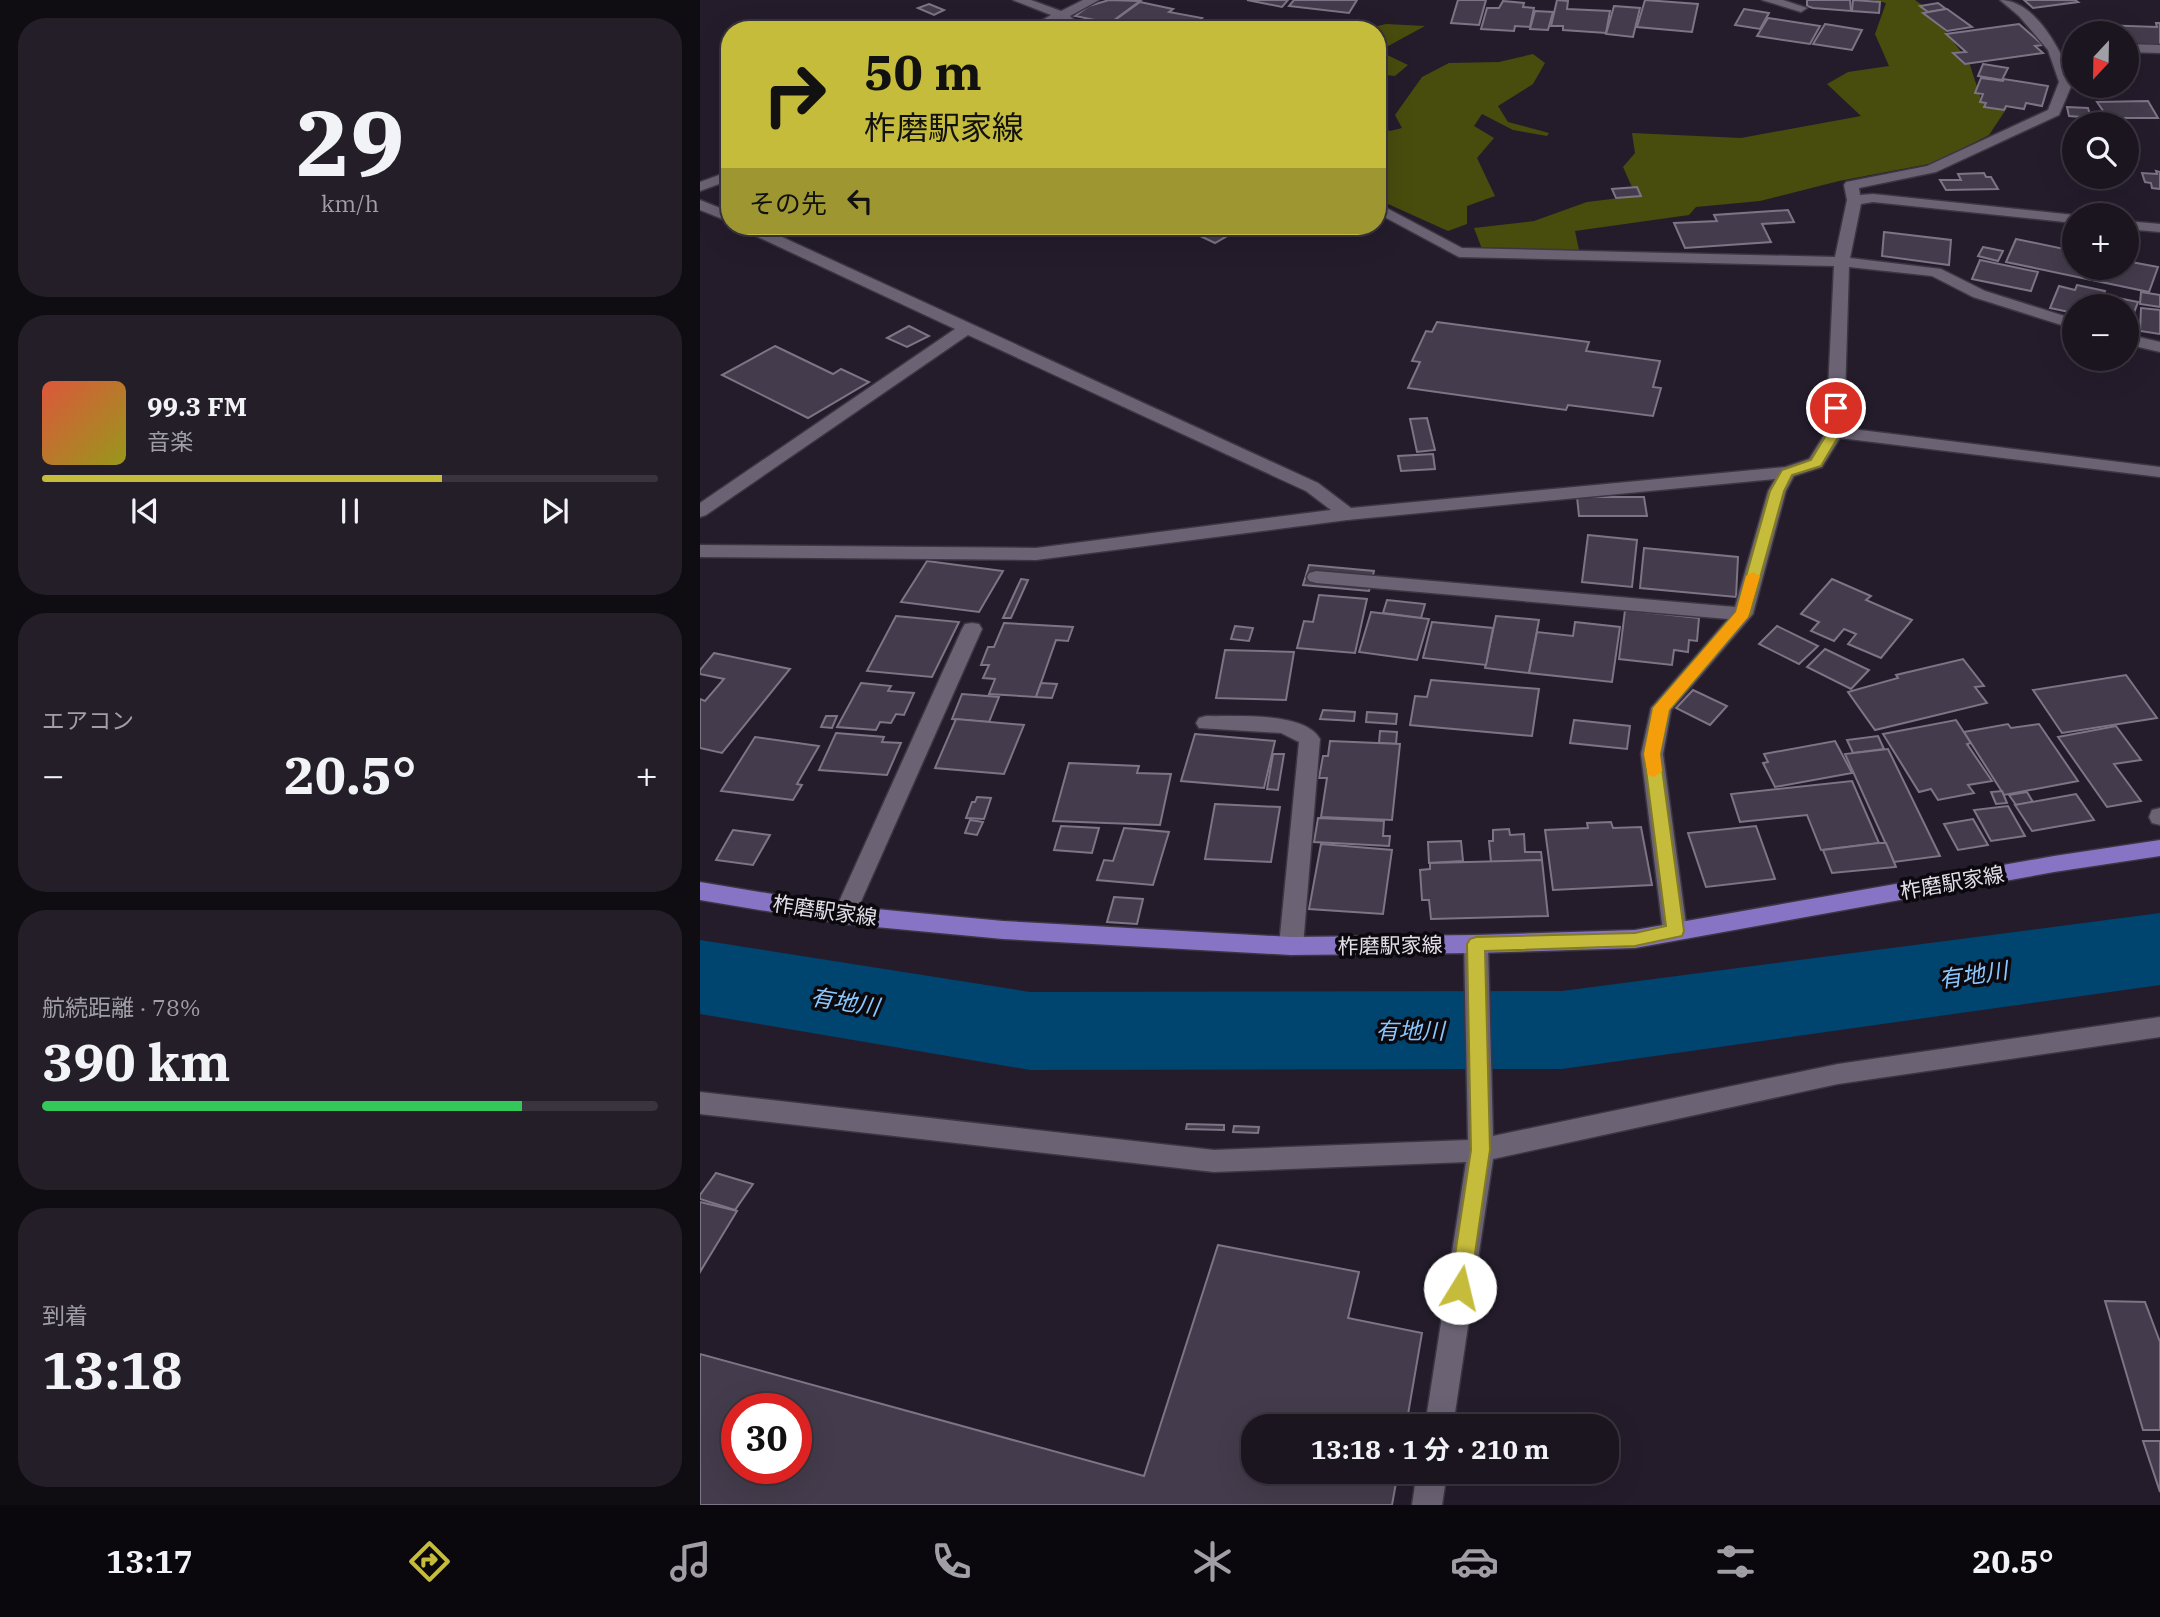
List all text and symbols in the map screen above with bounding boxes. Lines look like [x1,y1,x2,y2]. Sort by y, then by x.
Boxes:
north arrow [2062,21,2138,98]
map controls [2062,21,2139,371]
text: 50 m [864,40,982,103]
icon: right [749,49,840,140]
text: 29 [295,83,405,201]
text: 柞磨駅家線 [864,106,1024,148]
button: search [2062,112,2139,189]
icon: left [841,182,879,220]
text: その先 [749,186,827,220]
text: km/h [321,188,379,218]
button: + [2062,203,2139,280]
button: − [2062,294,2139,371]
pin [1806,378,1866,438]
text: 99.3 FM [147,389,247,423]
icon: arrive [1817,389,1855,427]
text: 音楽 [147,426,193,456]
icon: previous [126,492,164,530]
icon: pause [331,492,369,530]
icon: next [536,492,574,530]
text: エアコン [42,705,134,735]
text: 20.5° [284,741,416,808]
text: − [42,750,65,799]
text: + [635,750,658,799]
street label: 柞磨駅家線 [1898,859,2006,905]
street label: 柞磨駅家線 [771,889,879,931]
street label: 柞磨駅家線 [1337,930,1443,960]
water label: 有地川 [1937,954,2012,994]
water label: 有地川 [809,981,884,1022]
text: 航続距離 · 78% [42,992,201,1022]
water label: 有地川 [1376,1015,1448,1045]
text: 390 km [42,1028,231,1095]
position arrow [1423,1251,1497,1325]
text: 到着 [42,1300,88,1330]
text: 13:18 [42,1336,183,1403]
speed limit sign: 30 [721,1393,812,1484]
text: 13:18 · 1 分 · 210 m [1311,1432,1549,1466]
icon: directions [405,1537,454,1586]
icon: music [666,1537,715,1586]
icon: phone [927,1537,976,1586]
icon: climate [1188,1537,1237,1586]
icon: car [1450,1537,1499,1586]
icon: filters [1711,1537,1760,1586]
text: 13:17 [106,1540,193,1582]
text: 20.5° [1972,1540,2054,1582]

